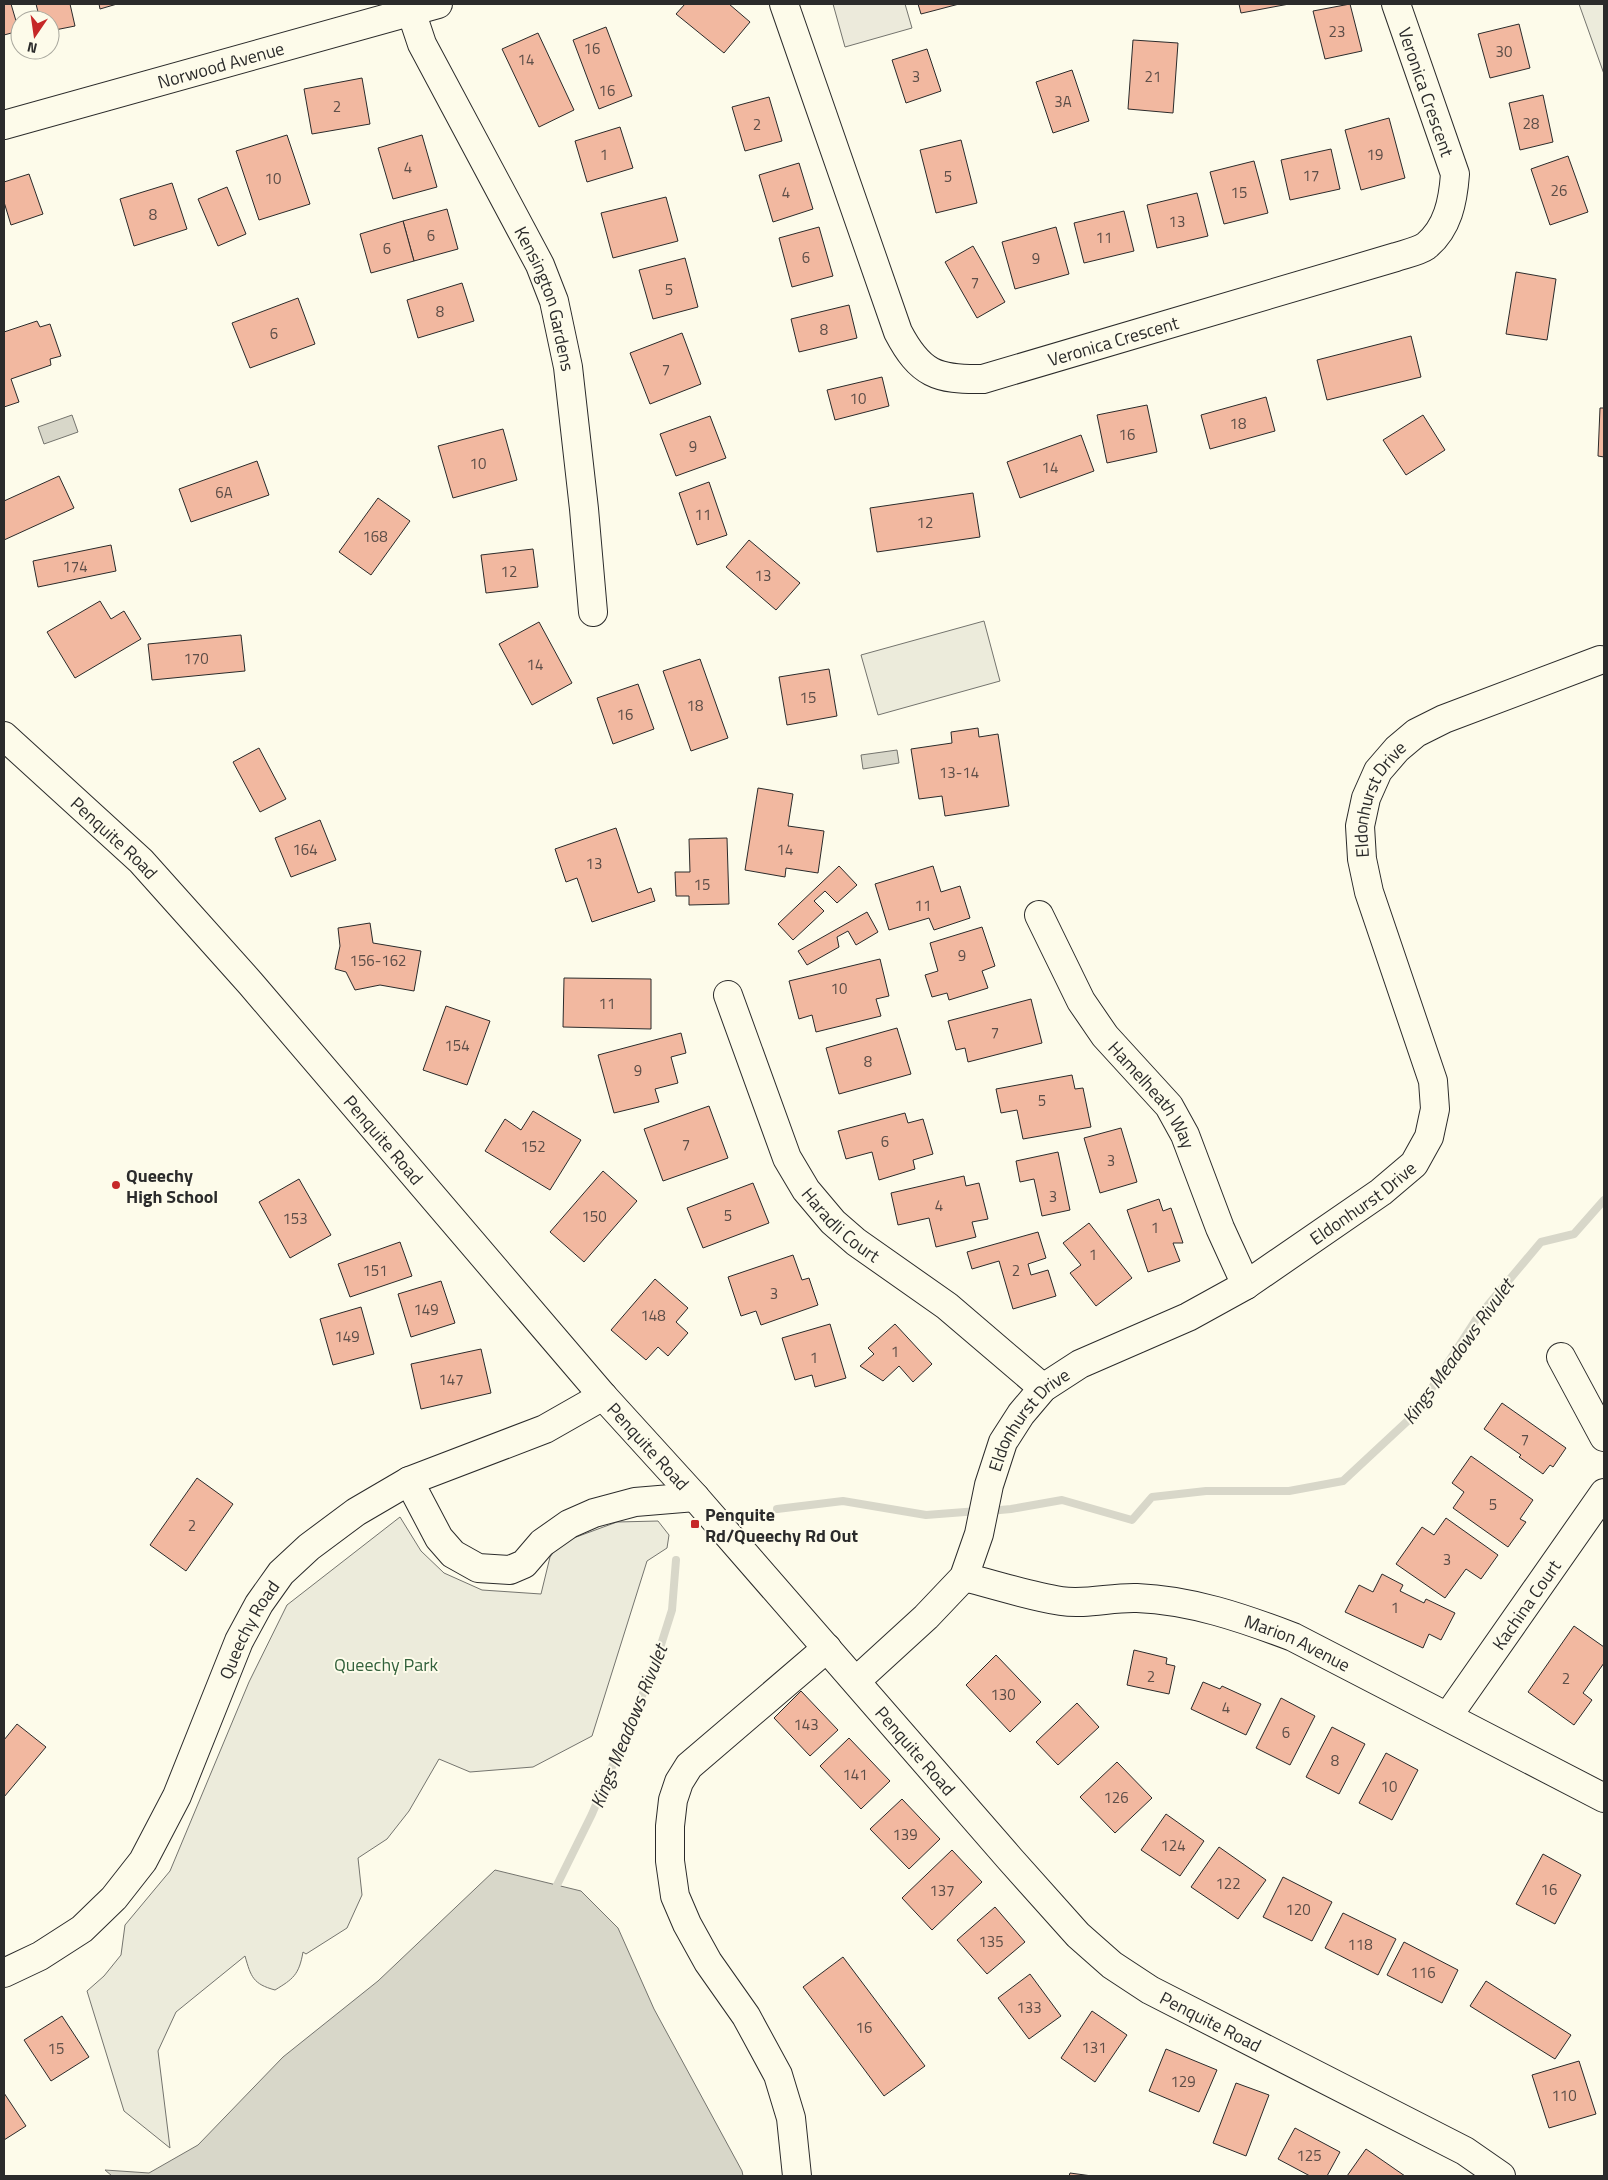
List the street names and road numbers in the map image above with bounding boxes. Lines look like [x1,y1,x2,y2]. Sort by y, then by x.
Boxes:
street label: Veronica Crescent [1391,24,1461,161]
street label: Norwood Avenue [154,34,287,95]
street label: Kensington Gardens [508,221,582,373]
street label: Veronica Crescent [1044,308,1182,373]
street label: Eldonhurst Drive [1346,734,1411,858]
street label: Penquite Road [65,790,164,885]
street label: Hamelheath Way [1102,1035,1202,1152]
street label: Penquite Road [338,1089,430,1190]
street label: Eldonhurst Drive [1304,1155,1422,1251]
street label: Haradli Court [796,1181,886,1269]
street label: Eldonhurst Drive [981,1361,1075,1475]
street label: Penquite Road [601,1396,696,1496]
street label: Kachina Court [1485,1553,1567,1655]
street label: Queechy Road [212,1574,285,1683]
street label: Marion Avenue [1241,1607,1355,1678]
street label: Penquite Road [869,1700,962,1801]
street label: Penquite Road [1155,1984,1266,2058]

